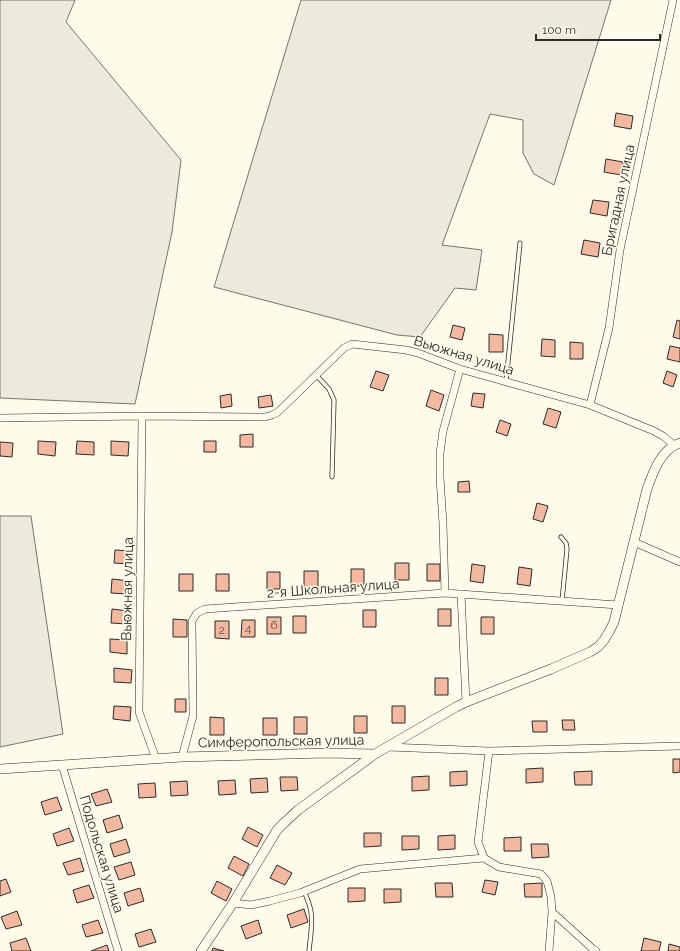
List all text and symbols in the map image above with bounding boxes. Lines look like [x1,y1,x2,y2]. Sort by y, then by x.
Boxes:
scale bar [536,16,660,42]
text: 100 m [542,23,576,37]
street label: Бригадная улица [598,143,638,257]
street label: Вьюжная улица [412,332,516,378]
street label: Вьюжная улица [118,537,136,641]
street label: 2-я Школьная улица [266,575,400,601]
house number: 6 [270,618,278,632]
house number: 4 [245,621,252,635]
house number: 2 [219,623,225,637]
street label: Симферопольская улица [198,732,364,750]
street label: Подольская улица [76,793,128,915]

